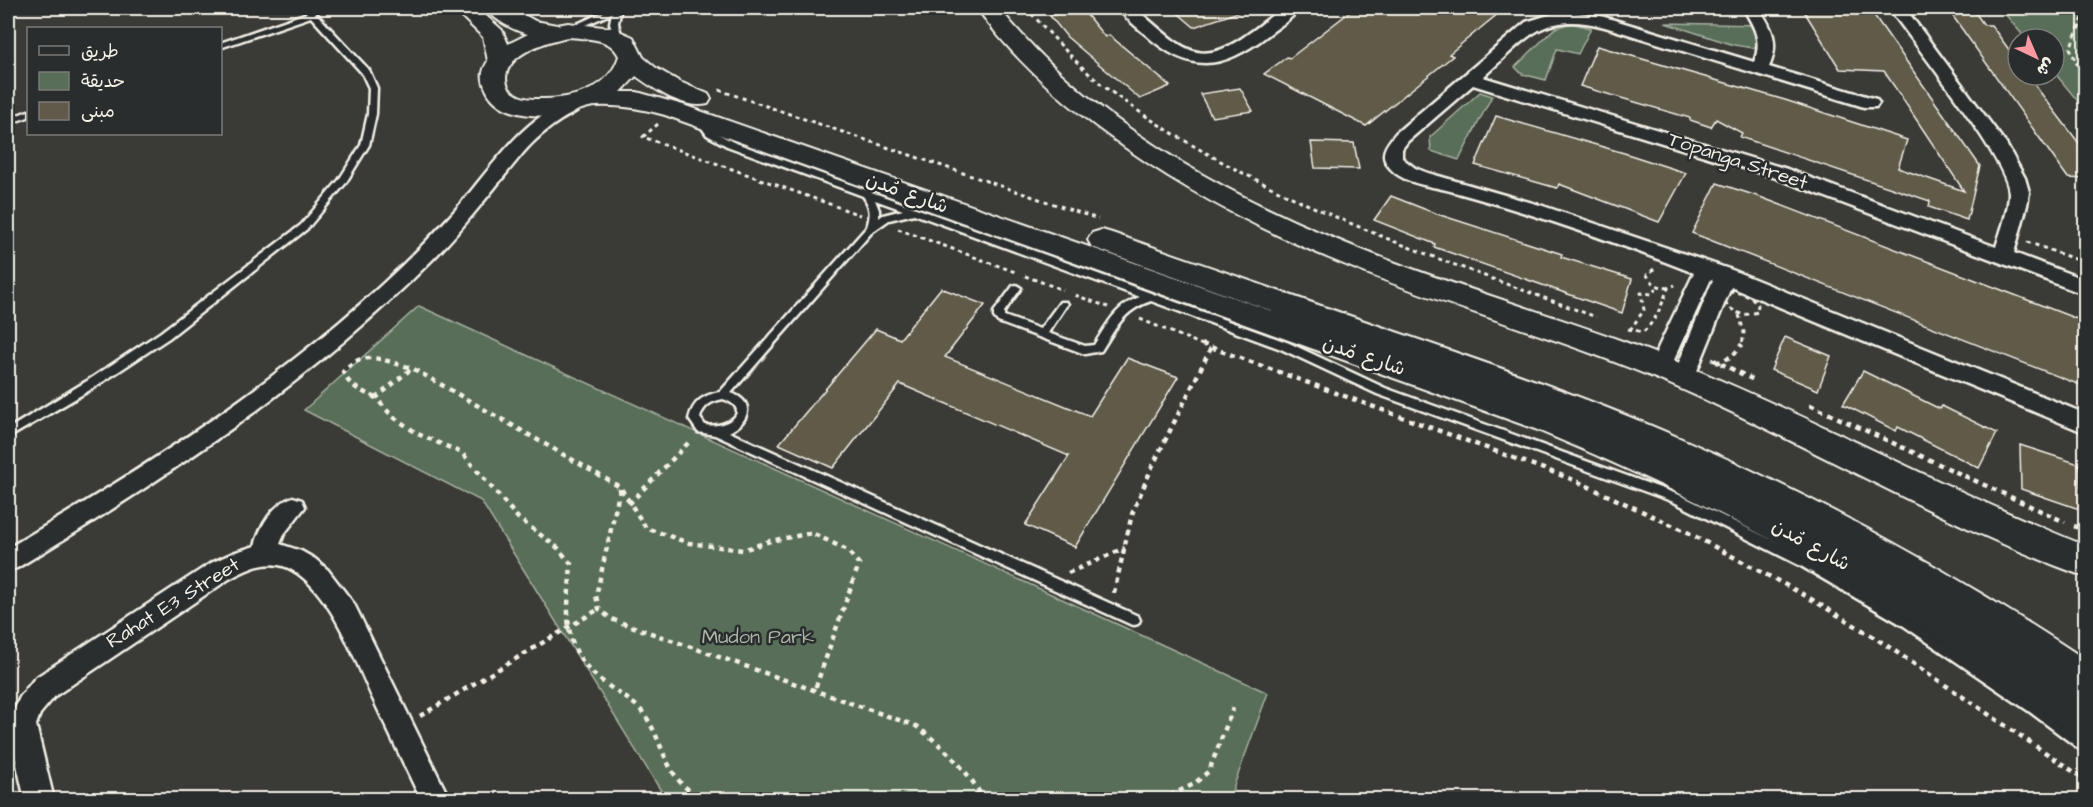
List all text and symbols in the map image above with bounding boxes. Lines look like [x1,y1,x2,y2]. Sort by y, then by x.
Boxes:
legend [27,27,222,135]
north arrow [2006,27,2066,87]
text: طريق [81,39,119,64]
text: ش [2032,53,2060,81]
text: حديقة [81,69,125,94]
text: مبنى [81,99,115,124]
street label: Topanga Street [1664,125,1811,198]
street label: شارع مُدن [862,165,952,221]
street label: شارع مُدن [1319,329,1409,383]
street label: شارع مُدن [1767,512,1855,578]
street label: Rahat E3 Street [101,551,245,655]
park label: Mudon Park [702,623,814,651]

